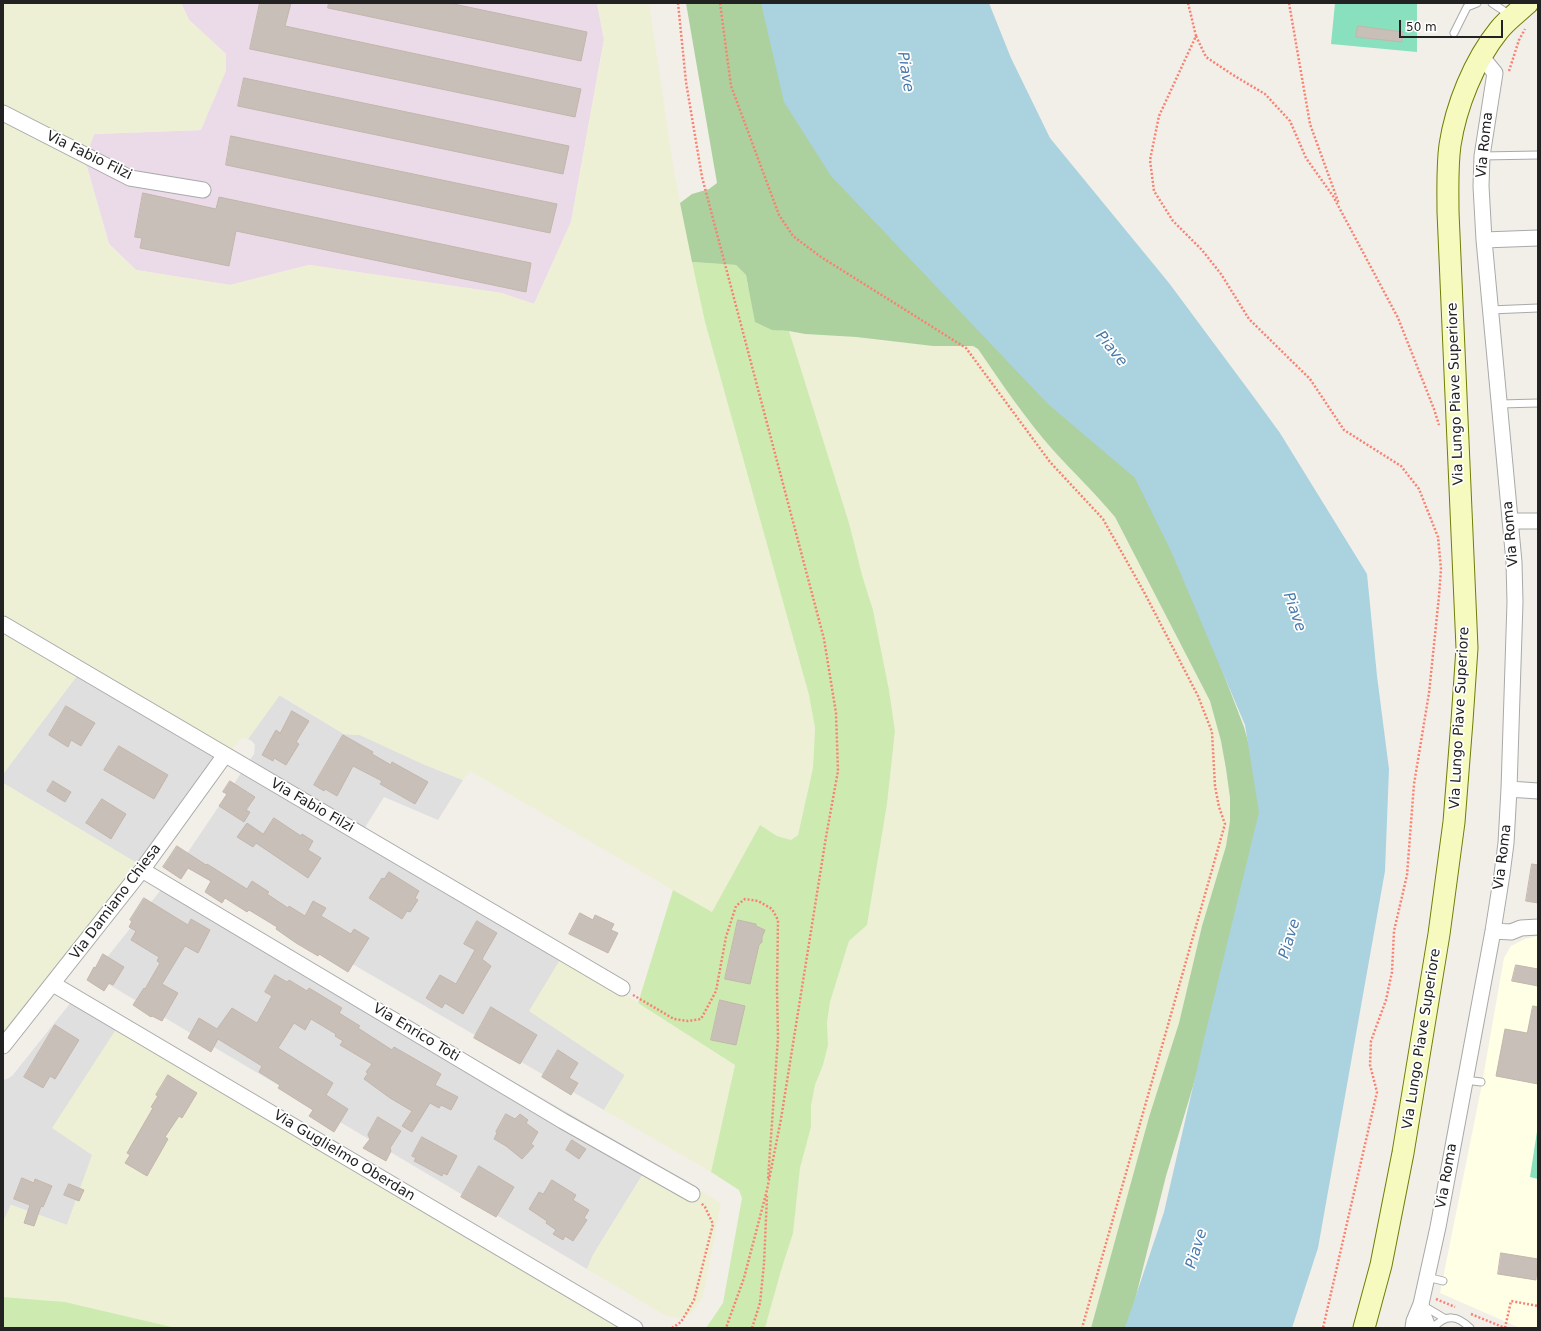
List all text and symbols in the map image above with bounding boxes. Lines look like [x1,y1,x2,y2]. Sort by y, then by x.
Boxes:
scale bar [1401,12,1505,38]
text: 50 m [1406,20,1437,34]
water label: Piave [893,51,917,93]
street label: Via Roma [1473,111,1497,179]
street label: Via Fabio Filzi [43,128,135,184]
street label: Via Lungo Piave Superiore [1444,302,1468,486]
water label: Piave [1091,328,1131,370]
street label: Via Roma [1500,500,1522,568]
water label: Piave [1279,590,1309,634]
street label: Via Lungo Piave Superiore [1447,626,1473,810]
street label: Via Fabio Filzi [267,775,357,837]
street label: Via Roma [1491,823,1515,891]
street label: Via Damiano Chiesa [67,841,165,963]
water label: Piave [1275,917,1305,961]
street label: Via Lungo Piave Superiore [1399,947,1445,1131]
street label: Via Enrico Toti [370,1000,462,1066]
street label: Via Guglielmo Oberdan [270,1107,418,1205]
street label: Via Roma [1433,1142,1461,1210]
water label: Piave [1182,1227,1212,1271]

